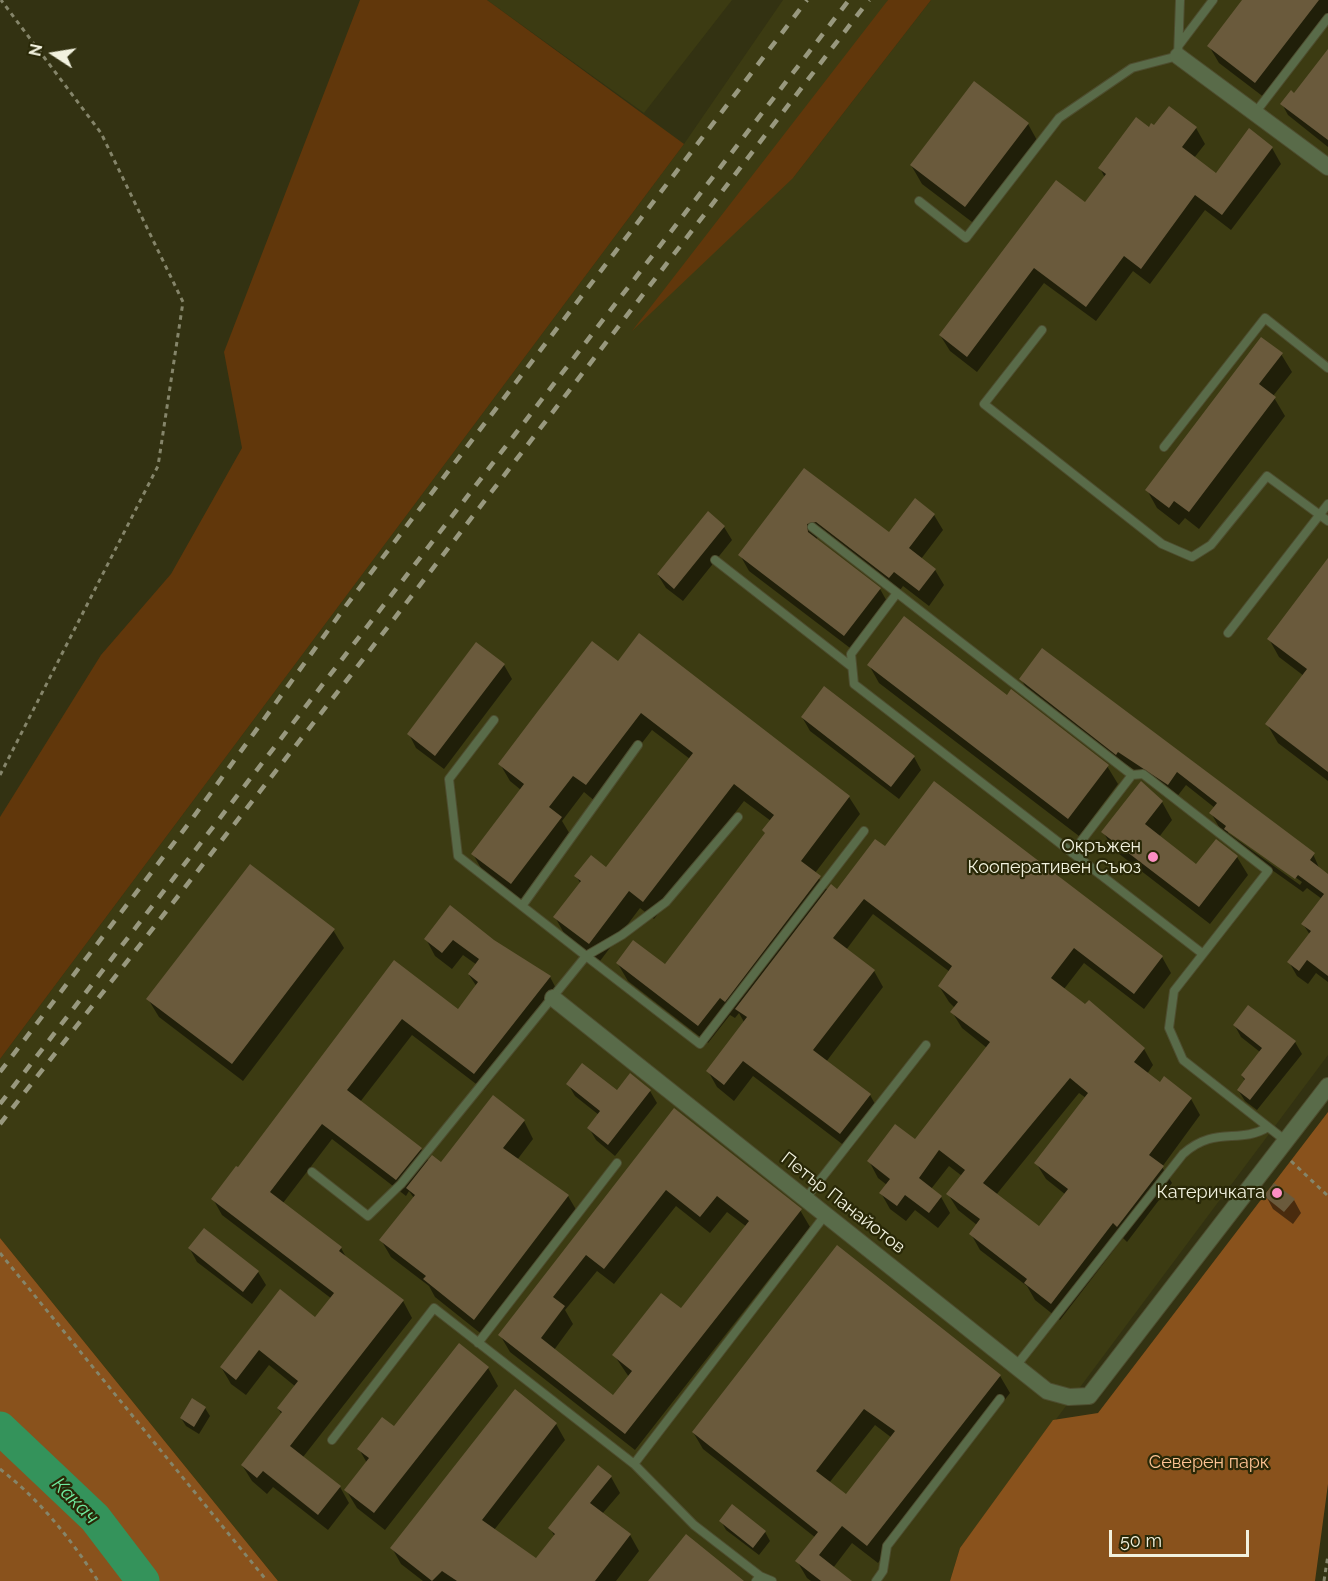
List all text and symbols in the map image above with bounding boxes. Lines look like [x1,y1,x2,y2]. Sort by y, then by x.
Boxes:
north arrow [24,24,84,84]
text: N [25,42,46,58]
place label: Окръжен Кооперативен Съюз [967,836,1141,878]
marker: Окръжен Кооперативен Съюз [1146,850,1160,864]
street label: Петър Панайотов [777,1148,909,1258]
place label: Катеричката [1156,1182,1265,1204]
marker: Катеричката [1270,1186,1284,1200]
park label: Северен парк [1149,1452,1269,1474]
water label: Какач [47,1473,103,1529]
scale bar [1112,1518,1252,1556]
text: 50 m [1120,1530,1162,1551]

